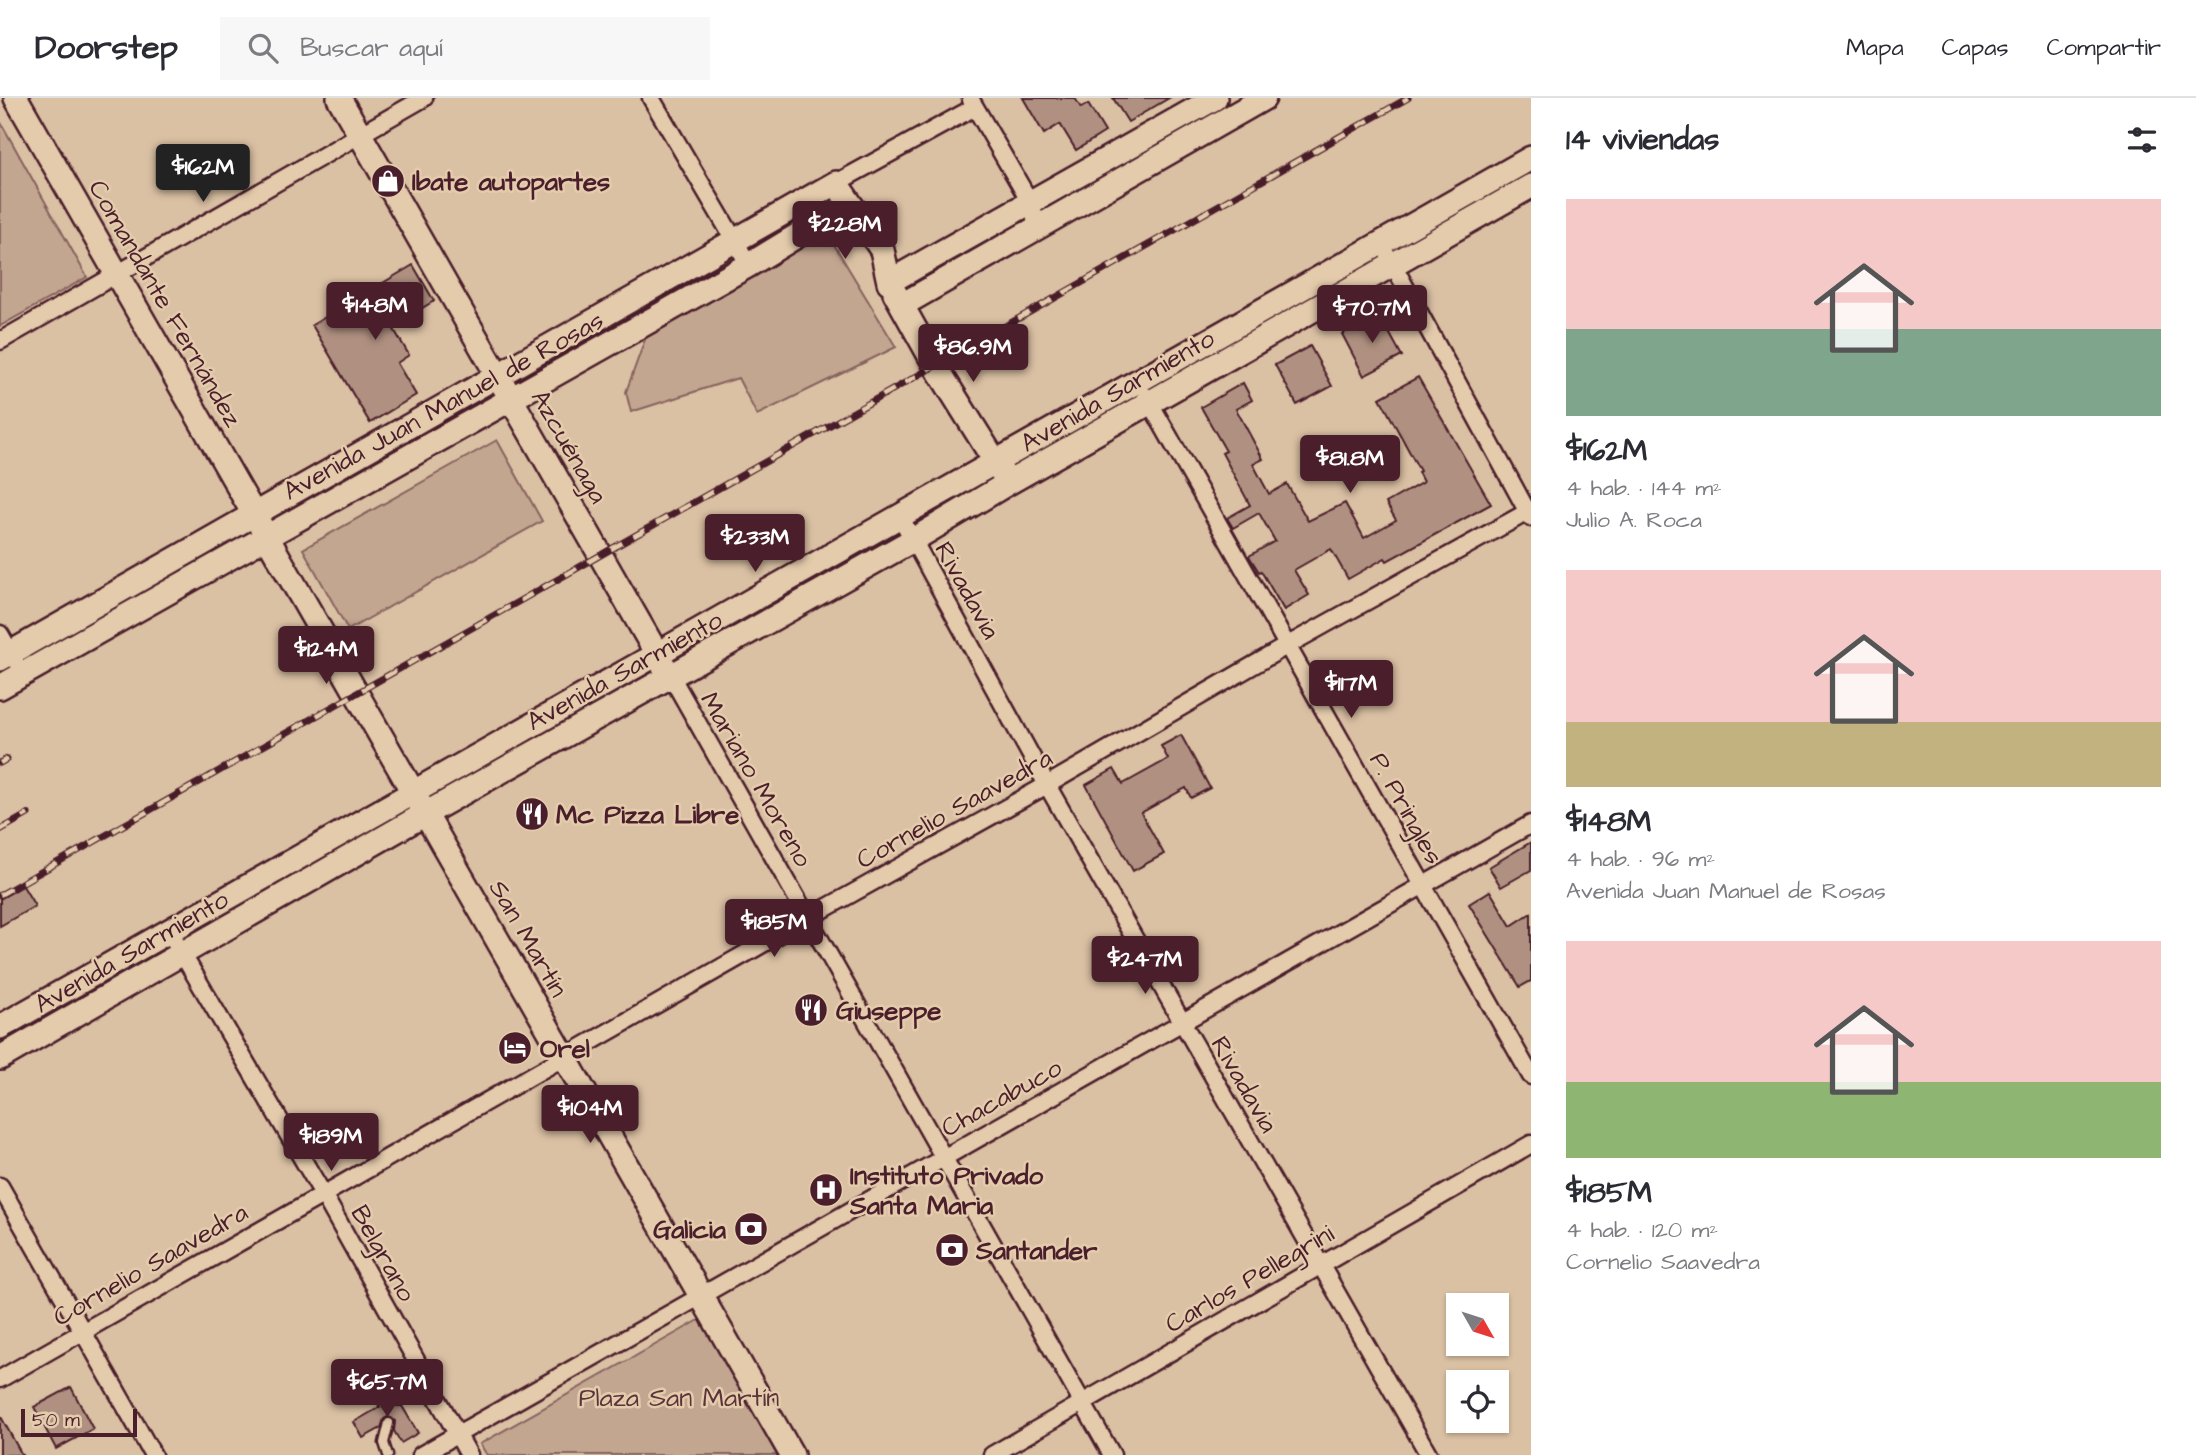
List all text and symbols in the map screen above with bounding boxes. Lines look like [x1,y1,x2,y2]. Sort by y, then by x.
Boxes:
search box [220,17,710,80]
text: Doorstep [35,25,178,71]
icon: search [244,29,282,67]
text: Buscar aquí [300,30,443,66]
text: Mapa [1846,31,1904,65]
text: Capas [1942,31,2008,65]
text: Compartir [2046,31,2161,65]
text: 14 viviendas [1566,119,1719,161]
icon: filters [2123,121,2161,159]
pin: $162M [154,144,252,204]
text: $162M [172,151,234,183]
shop icon: Ibate autopartes [369,162,407,200]
place label: Ibate autopartes [412,164,610,200]
street label: Comandante Fernández [80,173,251,434]
pin: $228M [796,202,894,261]
text: $228M [808,208,882,240]
icon: home [1801,245,1927,371]
pin: $148M [326,282,424,342]
pin: $70.7M [1315,286,1429,345]
text: $148M [342,289,408,321]
text: $70.7M [1333,292,1411,324]
street label: Avenida Juan Manuel de Rosas [277,302,610,509]
street label: Avenida Sarmiento [1014,320,1222,461]
pin: $86.9M [916,324,1030,384]
text: $86.9M [934,331,1012,363]
street label: Azcuénaga [520,383,616,511]
text: $162M [1566,430,1647,472]
pin: $81.8M [1293,436,1407,495]
text: $81.8M [1316,442,1384,474]
text: 4 hab. · 144 m² [1566,472,1722,504]
text: Julio A. Roca [1566,504,1702,536]
pin: $233M [706,514,804,574]
text: $233M [721,521,789,553]
street label: Rivadavia [926,535,1009,646]
street label: Avenida Sarmiento [520,602,729,740]
icon: home [1801,616,1927,742]
pin: $124M [277,626,375,686]
text: $124M [294,633,358,665]
pin: $117M [1302,660,1400,720]
text: $117M [1325,667,1377,699]
street label: Mariano Moreno [691,685,821,874]
street label: Cornelio Saavedra [850,740,1059,878]
street label: P. Pringles [1359,746,1452,872]
restaurant icon: Mc Pizza Libre [513,795,551,833]
place label: Mc Pizza Libre [556,797,739,833]
text: $148M [1566,801,1651,843]
text: 4 hab. · 96 m² [1566,843,1715,875]
street label: San Martín [480,873,576,1004]
text: Avenida Juan Manuel de Rosas [1566,875,1886,907]
street label: Avenida Sarmiento [28,881,236,1022]
pin: $185M [725,900,823,959]
text: $185M [741,906,807,938]
pin: $247M [1096,936,1194,996]
text: $247M [1108,943,1182,975]
icon: home [1801,987,1927,1113]
restaurant icon: Giuseppe [792,991,830,1029]
place label: Giuseppe [836,993,941,1029]
hotel icon: Orel [496,1029,534,1067]
street label: Rivadavia [1202,1029,1286,1140]
place label: Orel [540,1031,590,1067]
street label: Chacabuco [935,1050,1069,1146]
pin: $104M [541,1086,639,1145]
text: $104M [558,1092,622,1124]
pin: $189M [282,1114,380,1173]
text: $189M [300,1120,362,1152]
place label: Instituto Privado Santa Maria [849,1158,1044,1224]
hospital icon: Instituto Privado Santa Maria [807,1171,845,1209]
text: $185M [1566,1172,1652,1214]
street label: Cornelio Saavedra [47,1194,254,1335]
street label: Belgrano [340,1199,425,1310]
bank icon: Galicia [732,1210,770,1248]
place label: Galicia [653,1212,727,1248]
text: 4 hab. · 120 m² [1566,1214,1718,1246]
street label: Carlos Pellegrini [1158,1216,1342,1344]
bank icon: Santander [933,1231,971,1269]
place label: Santander [975,1233,1098,1269]
text: Cornelio Saavedra [1566,1246,1760,1278]
north arrow [1446,1293,1508,1356]
map controls [1446,1293,1509,1433]
pin: $65.7M [330,1360,444,1419]
text: $65.7M [347,1366,427,1398]
button: locate [1446,1370,1509,1433]
park label: Plaza San Martín [579,1380,779,1416]
scale bar [21,1406,136,1438]
text: 50 m [32,1407,80,1434]

